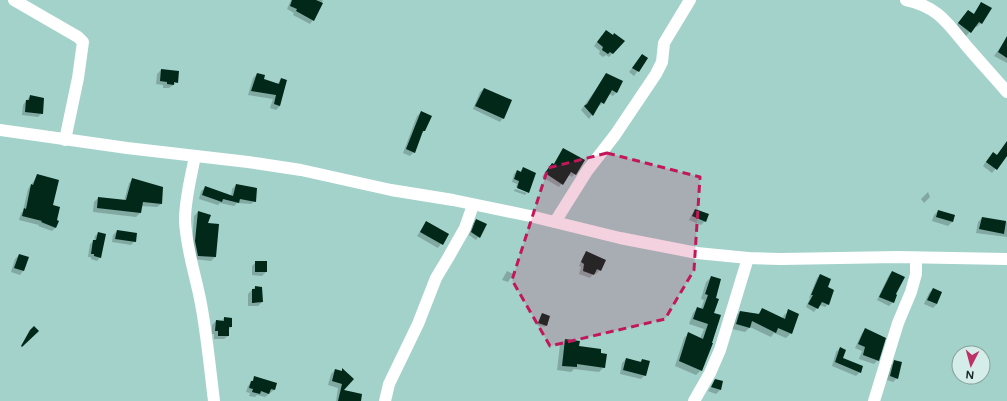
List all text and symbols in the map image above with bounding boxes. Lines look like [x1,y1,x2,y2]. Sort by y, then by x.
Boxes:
north arrow [951,345,991,385]
text: N [965,368,975,381]

